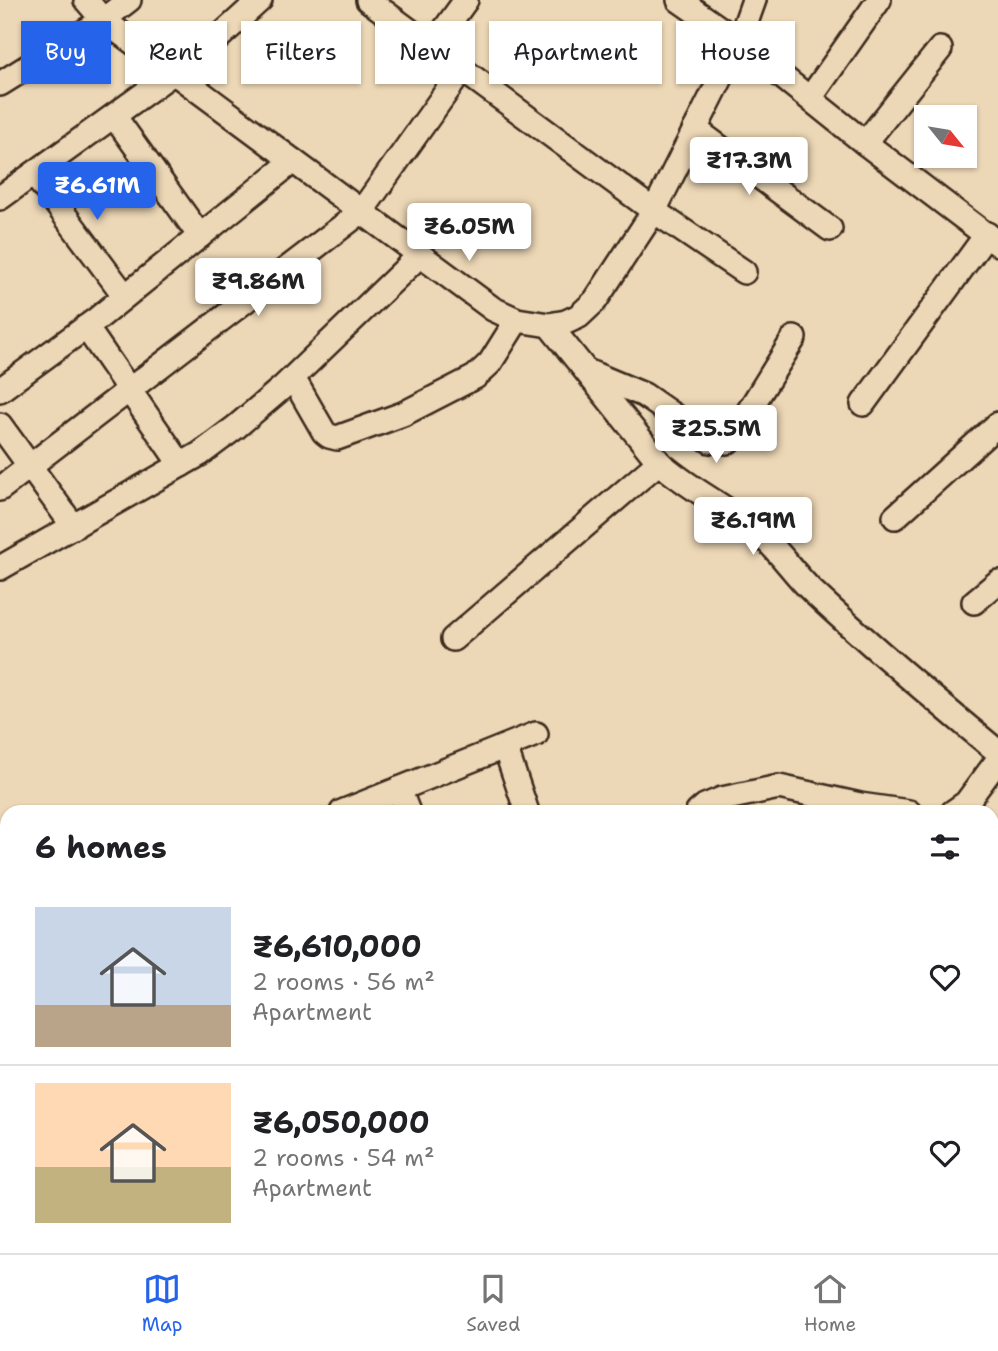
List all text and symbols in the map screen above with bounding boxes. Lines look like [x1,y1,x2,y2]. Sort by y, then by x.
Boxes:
chip: Buy [21,21,111,84]
chip: Rent [125,21,227,84]
chip: Filters [241,21,361,84]
chip: New [375,21,475,84]
chip: Apartment [489,21,662,84]
chip: House [676,21,795,84]
north arrow [914,105,976,168]
map controls [914,105,977,168]
pin: ₹17.3M [692,138,806,197]
text: ₹17.3M [706,145,792,175]
pin: ₹6.61M [40,162,154,222]
text: ₹6.61M [54,170,140,200]
pin: ₹6.05M [412,204,526,263]
text: ₹6.05M [423,211,515,241]
pin: ₹9.86M [201,258,315,318]
text: ₹9.86M [211,266,305,296]
pin: ₹25.5M [659,406,773,465]
text: ₹25.5M [671,413,761,443]
pin: ₹6.19M [696,498,810,557]
text: ₹6.19M [710,505,796,535]
text: 6 homes [35,827,167,868]
icon: filters [926,828,964,866]
text: ₹6,610,000 [252,926,422,967]
icon: home [91,935,175,1019]
icon: heart [926,958,964,996]
text: 2 rooms · 56 m² [252,967,435,997]
text: Apartment [252,997,372,1027]
text: ₹6,050,000 [252,1102,430,1143]
icon: home [91,1111,175,1195]
icon: heart [926,1134,964,1172]
text: 2 rooms · 54 m² [252,1143,435,1173]
text: Apartment [252,1173,372,1203]
tab: Map [142,1270,183,1337]
tab: Saved [466,1270,520,1337]
tab: Home [804,1270,856,1337]

